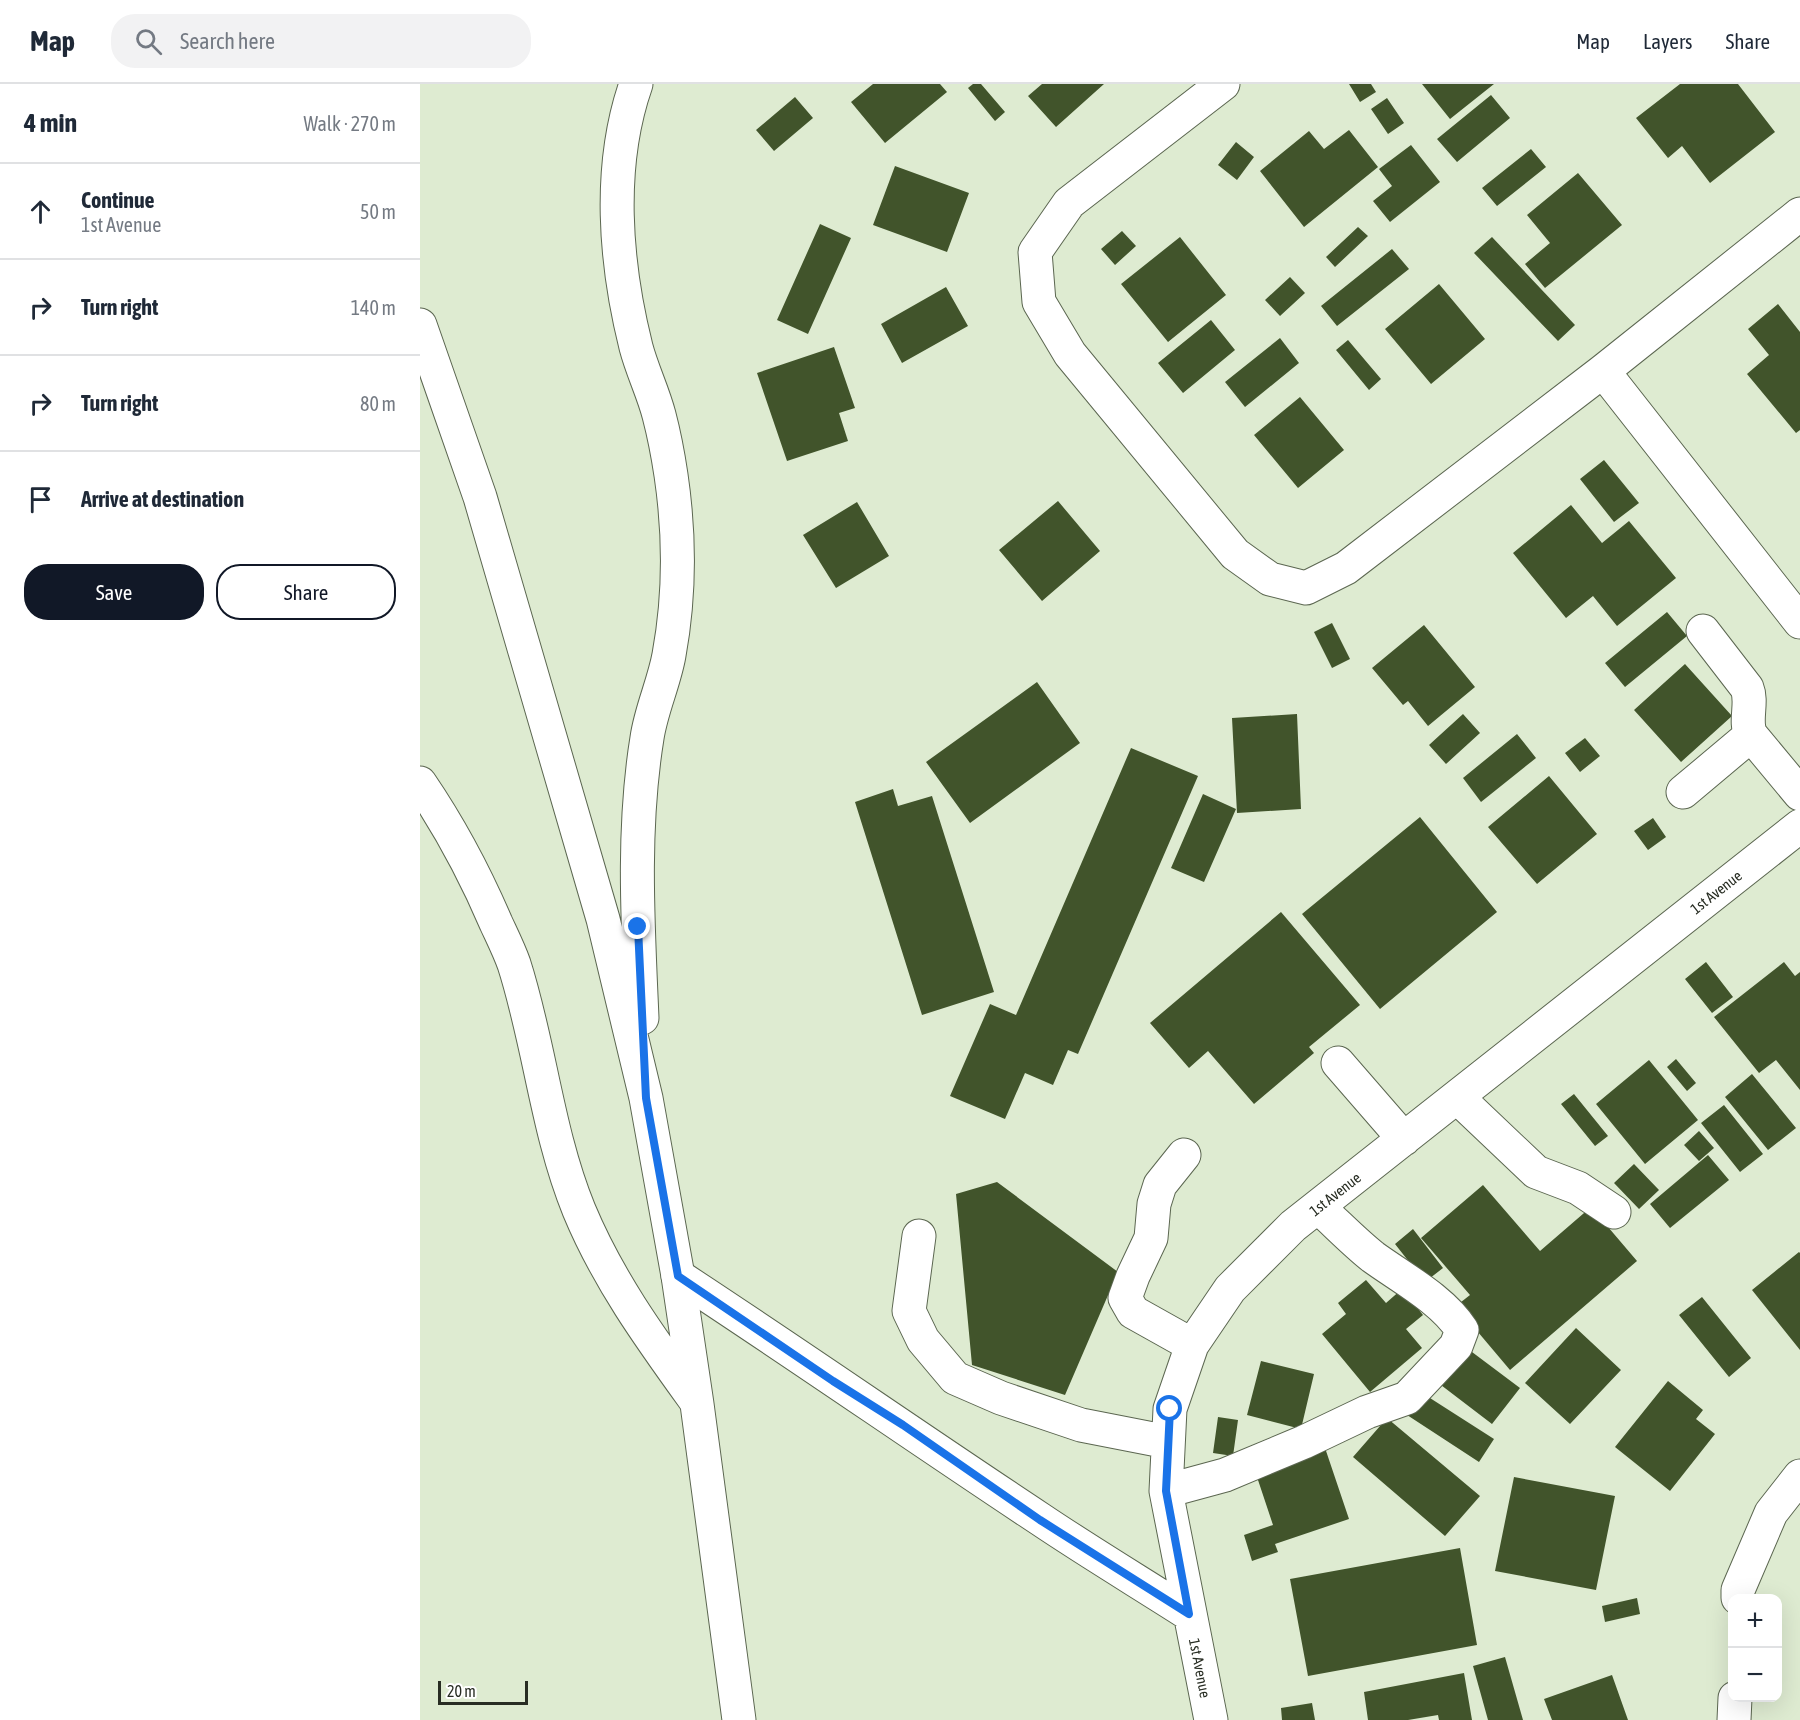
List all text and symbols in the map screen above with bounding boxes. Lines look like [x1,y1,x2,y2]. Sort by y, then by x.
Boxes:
search box [111,14,531,68]
text: Map [30,25,75,57]
icon: search [132,25,165,58]
text: Search here [180,28,275,54]
text: Map [1576,29,1610,53]
text: Layers [1643,29,1693,53]
text: Share [1726,29,1770,53]
text: 4 min [24,108,77,138]
text: Walk · 270 m [304,112,396,135]
text: Continue [81,187,155,213]
icon: ahead [24,195,57,228]
text: 50 m [360,200,396,223]
text: 1st Avenue [81,213,161,236]
icon: right [24,291,57,324]
text: Turn right [81,294,158,320]
text: 140 m [351,296,396,319]
icon: right [24,387,57,420]
text: Turn right [81,390,158,416]
text: 80 m [360,392,396,415]
icon: arrive [24,483,57,516]
text: Arrive at destination [81,486,244,512]
button: Save [24,564,204,620]
button: Share [216,564,396,620]
street label: 1st Avenue [1687,867,1745,917]
route end [624,913,650,939]
street label: 1st Avenue [1306,1169,1364,1219]
route start [1156,1395,1182,1421]
map controls [1728,1594,1782,1702]
button: + [1728,1594,1782,1648]
street label: 1st Avenue [1186,1637,1214,1699]
button: − [1728,1648,1782,1702]
scale bar [438,1678,528,1706]
text: 20 m [447,1682,476,1700]

